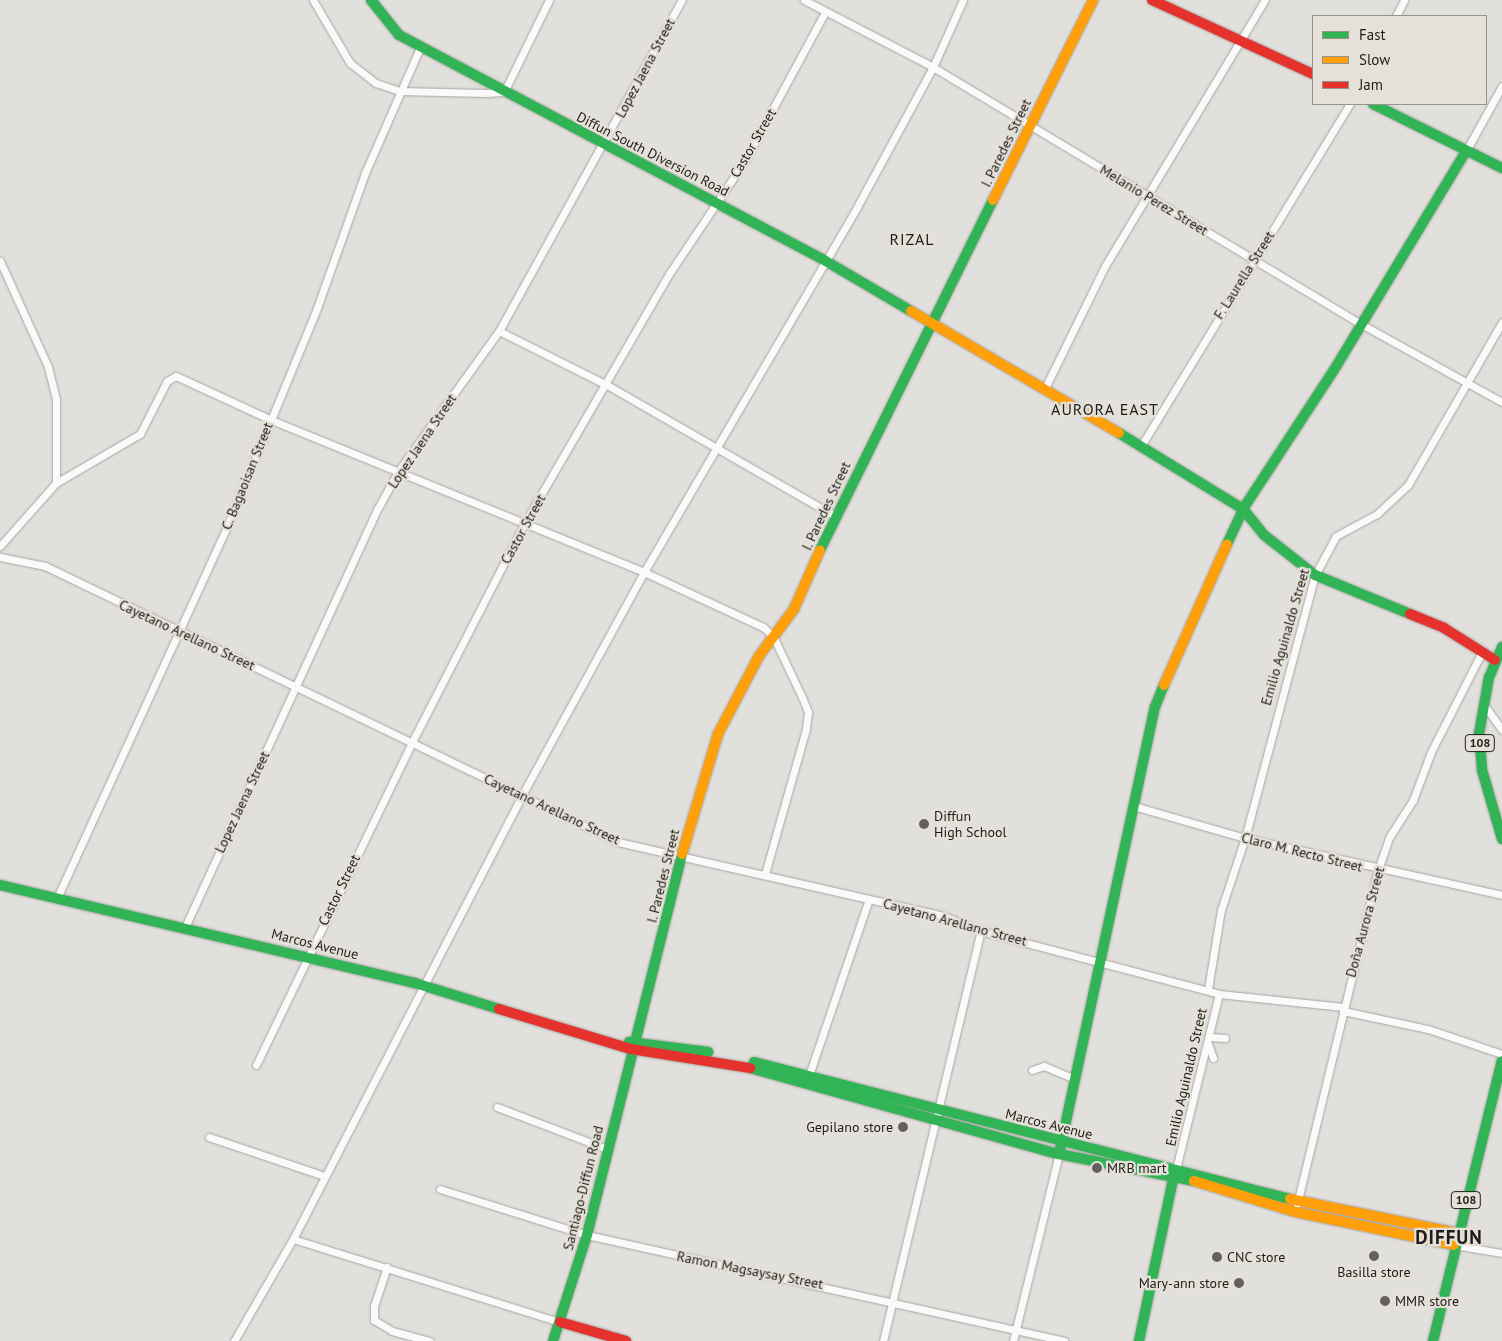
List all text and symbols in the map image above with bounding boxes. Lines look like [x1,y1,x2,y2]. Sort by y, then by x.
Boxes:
street label: Lopez Jaena Street [612,15,678,121]
legend [1312,15,1487,105]
text: Fast [1359,25,1386,44]
text: Slow [1359,50,1390,69]
text: Jam [1359,75,1383,94]
street label: I. Paredes Street [977,96,1035,190]
street label: Castor Street [726,105,780,181]
street label: Diffun South Diversion Road [574,108,732,200]
street label: Melanio Perez Street [1097,161,1211,239]
street label: F. Laurella Street [1210,227,1278,323]
district label: RIZAL [889,229,935,249]
street label: Lopez Jaena Street [384,390,460,492]
district label: AURORA EAST [1049,399,1161,419]
street label: C. Bagaoisan Street [218,419,276,533]
street label: I. Paredes Street [798,458,854,554]
street label: Castor Street [497,491,549,567]
street label: Emilio Aguinaldo Street [1257,567,1313,707]
street label: Cayetano Arellano Street [116,596,258,674]
road number: 108 [1464,734,1496,752]
street label: Lopez Jaena Street [211,748,273,856]
street label: Cayetano Arellano Street [481,770,623,848]
place label: Diffun High School [934,808,1007,840]
marker: Diffun High School [918,818,930,830]
street label: I. Paredes Street [643,827,683,925]
street label: Claro M. Recto Street [1239,829,1365,875]
street label: Castor Street [315,852,363,928]
street label: Doña Aurora Street [1342,865,1388,979]
street label: Cayetano Arellano Street [881,895,1029,949]
street label: Marcos Avenue [269,925,361,963]
street label: Emilio Aguinaldo Street [1162,1006,1210,1148]
street label: Marcos Avenue [1003,1105,1095,1143]
place label: Gepilano store [806,1119,893,1135]
marker: Gepilano store [897,1121,909,1133]
street label: Santiago-Diffun Road [559,1124,607,1252]
place label: MRB mart [1107,1160,1167,1176]
marker: MRB mart [1091,1162,1103,1174]
road number: 108 [1450,1190,1482,1210]
district label: DIFFUN [1415,1227,1483,1249]
street label: Ramon Magsaysay Street [675,1248,825,1292]
place label: CNC store [1227,1249,1286,1265]
marker: Basilla store [1368,1250,1380,1262]
marker: CNC store [1211,1251,1223,1263]
place label: Basilla store [1337,1264,1411,1280]
place label: Mary-ann store [1139,1275,1229,1291]
marker: Mary-ann store [1233,1277,1245,1289]
place label: MMR store [1395,1293,1459,1309]
marker: MMR store [1379,1295,1391,1307]

